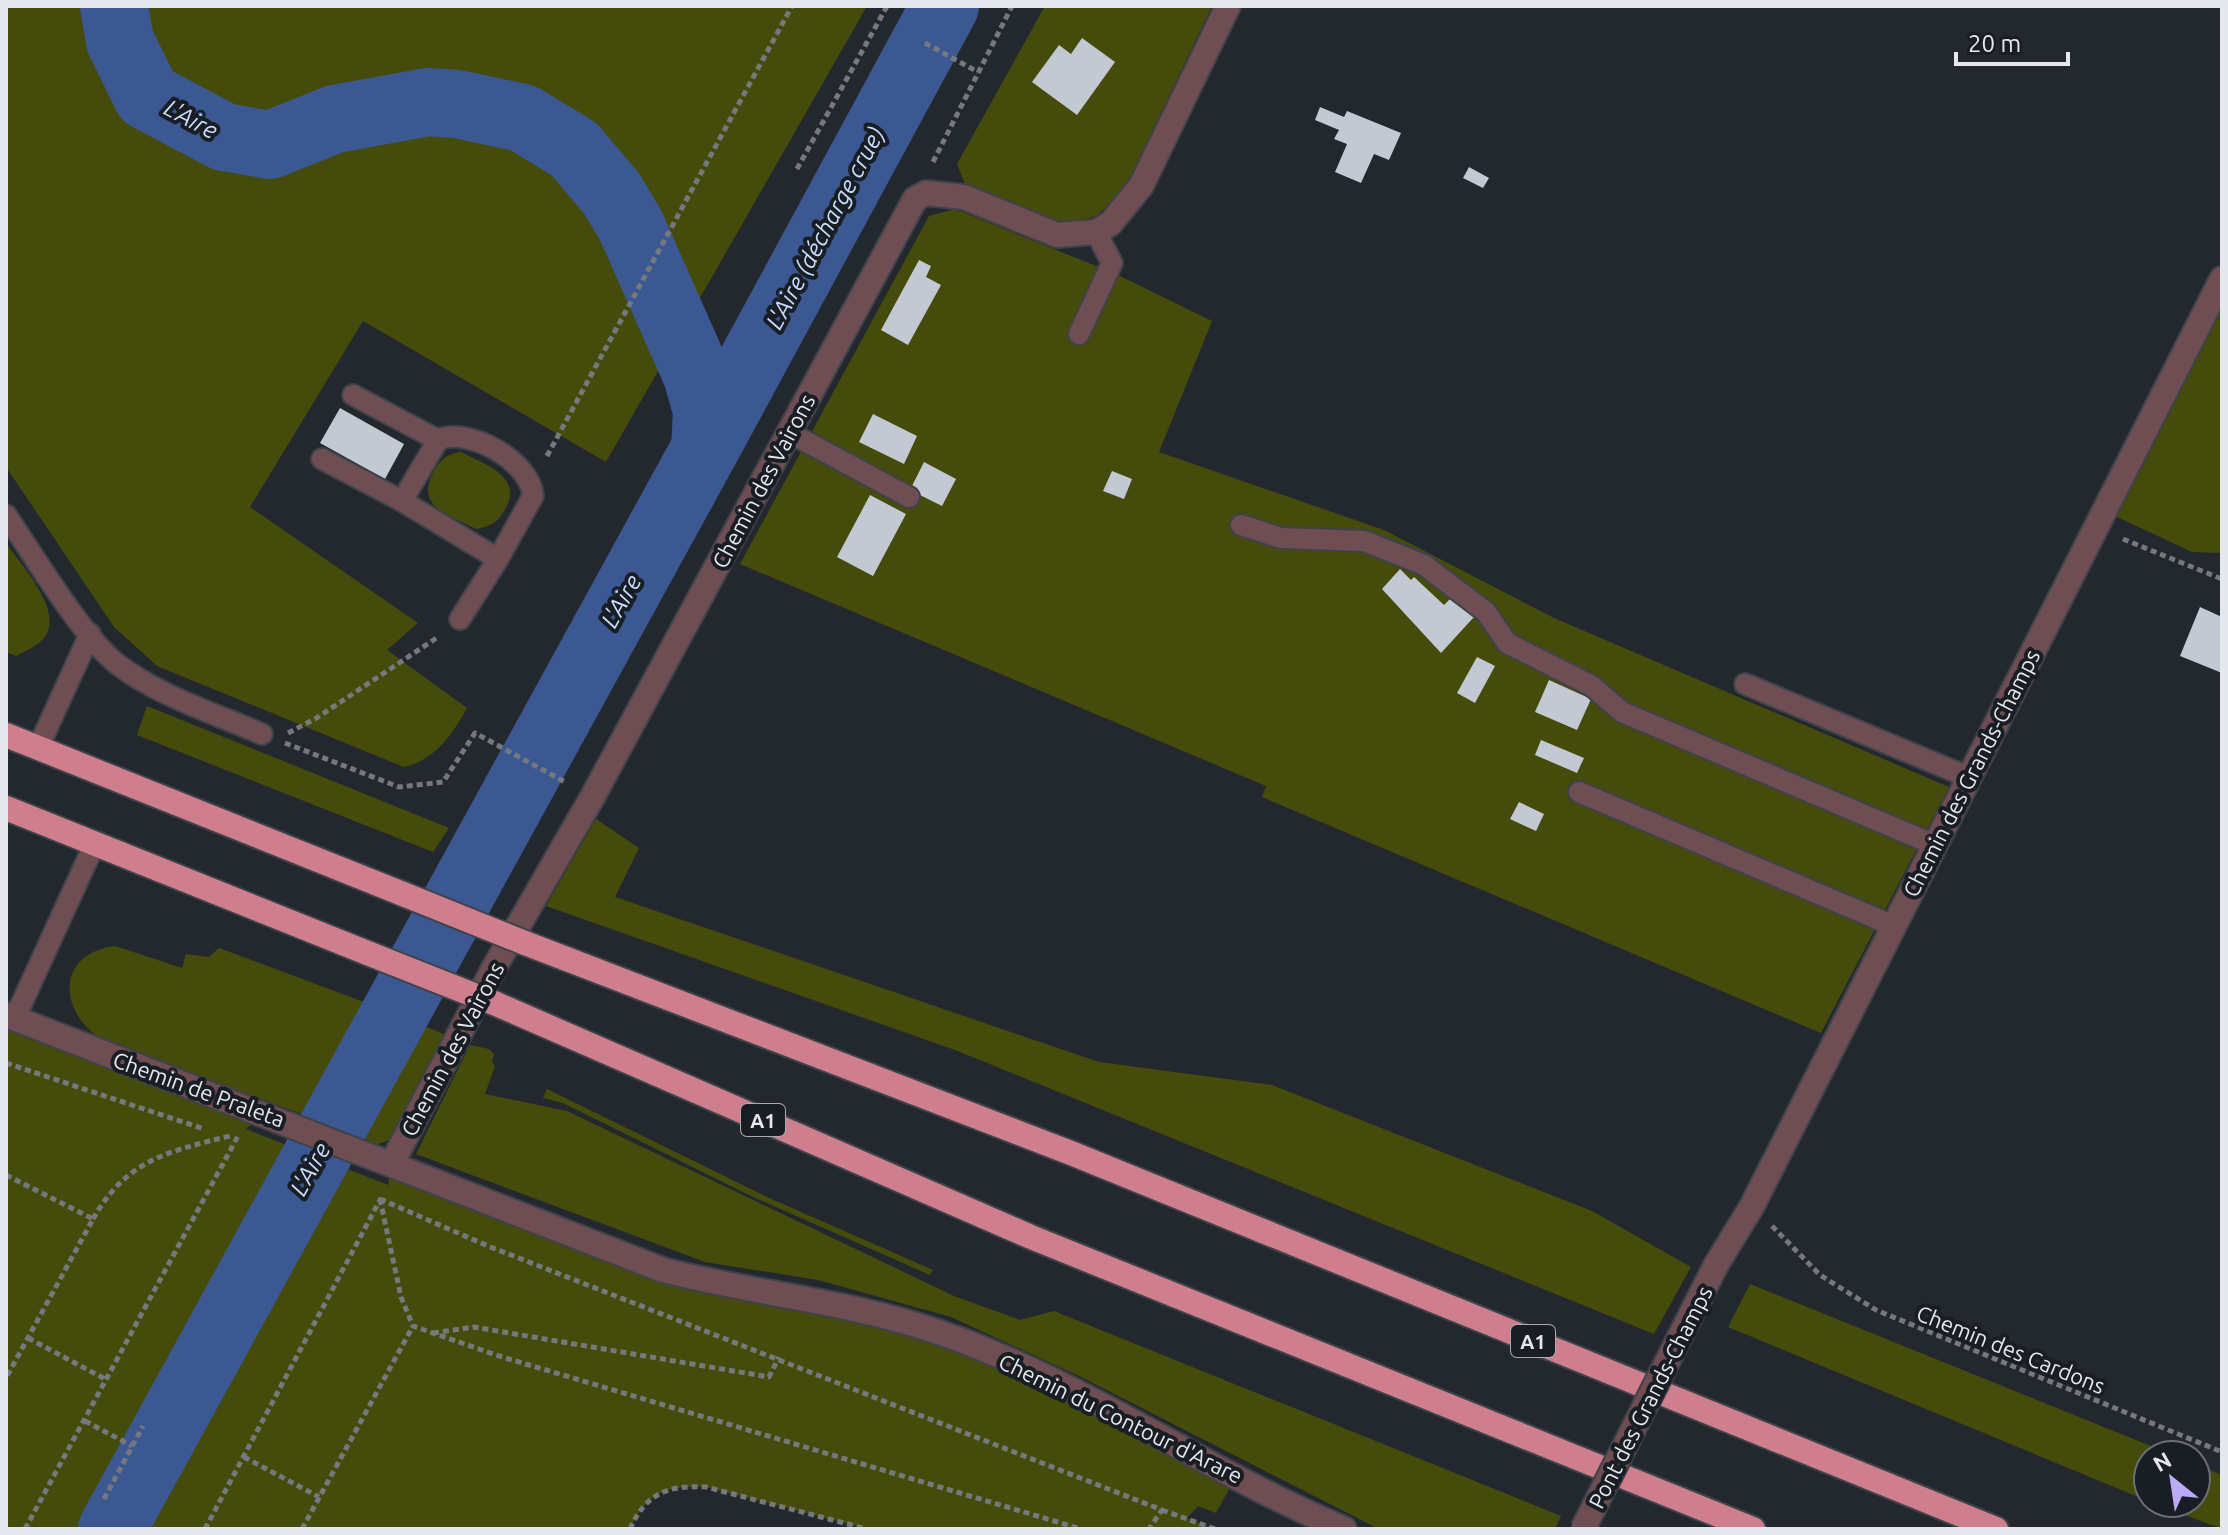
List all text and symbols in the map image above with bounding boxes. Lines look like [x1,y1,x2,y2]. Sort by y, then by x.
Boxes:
scale bar [1956,16,2068,66]
text: 20 m [1968,30,2021,57]
water label: L'Aire [160,94,222,144]
water label: L'Aire (décharge crue) [760,123,890,333]
street label: Chemin des Vairons [707,390,819,572]
water label: L'Aire [596,570,646,632]
street label: Chemin des Grands-Champs [1898,645,2044,901]
street label: Chemin des Vairons [396,958,508,1140]
street label: Chemin de Praleta [110,1046,288,1132]
road number: A1 [741,1104,785,1136]
water label: L'Aire [285,1138,335,1200]
street label: Pont des Grands-Champs [1583,1282,1717,1512]
street label: Chemin des Cardons [1913,1300,2109,1398]
road number: A1 [1511,1325,1555,1357]
street label: Chemin du Contour d'Arare [995,1348,1247,1488]
north arrow [2132,1439,2212,1519]
text: N [2148,1446,2175,1476]

